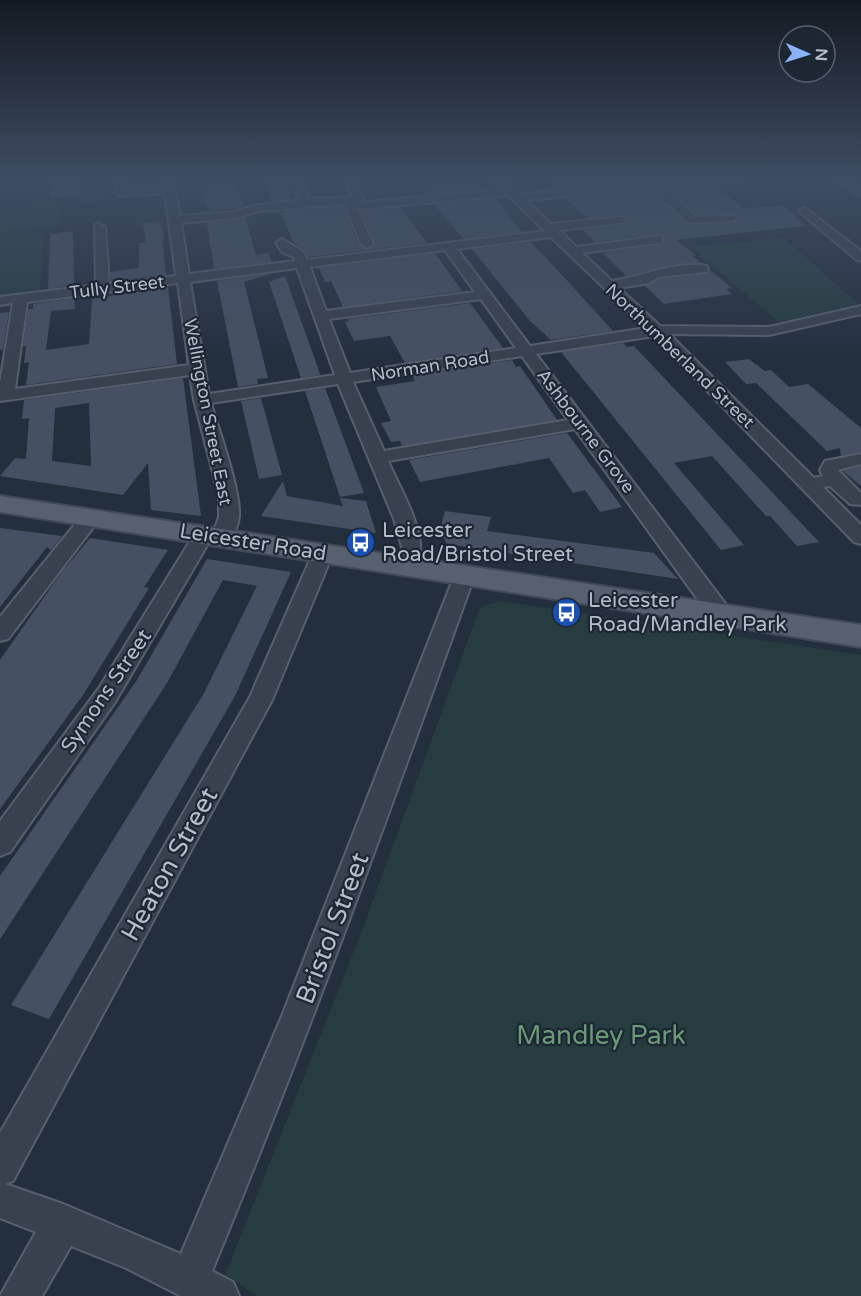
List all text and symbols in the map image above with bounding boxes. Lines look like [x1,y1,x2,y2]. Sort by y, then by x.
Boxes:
north arrow [777,24,837,84]
text: N [811,48,831,62]
street label: Tully Street [68,270,166,304]
street label: Northumberland Street [601,279,759,433]
street label: Wellington Street East [179,317,237,507]
street label: Norman Road [369,346,491,386]
street label: Ashbourne Grove [532,365,640,497]
place label: Leicester Road/Bristol Street [382,518,573,567]
street label: Leicester Road [178,519,328,566]
bus stop icon: Leicester Road/Bristol Street [345,526,377,558]
place label: Leicester Road/Mandley Park [588,588,787,637]
bus stop icon: Leicester Road/Mandley Park [551,596,583,628]
street label: Symons Street [56,625,157,758]
street label: Heaton Street [114,782,224,946]
street label: Bristol Street [289,848,376,1008]
park label: Mandley Park [516,1020,686,1051]

